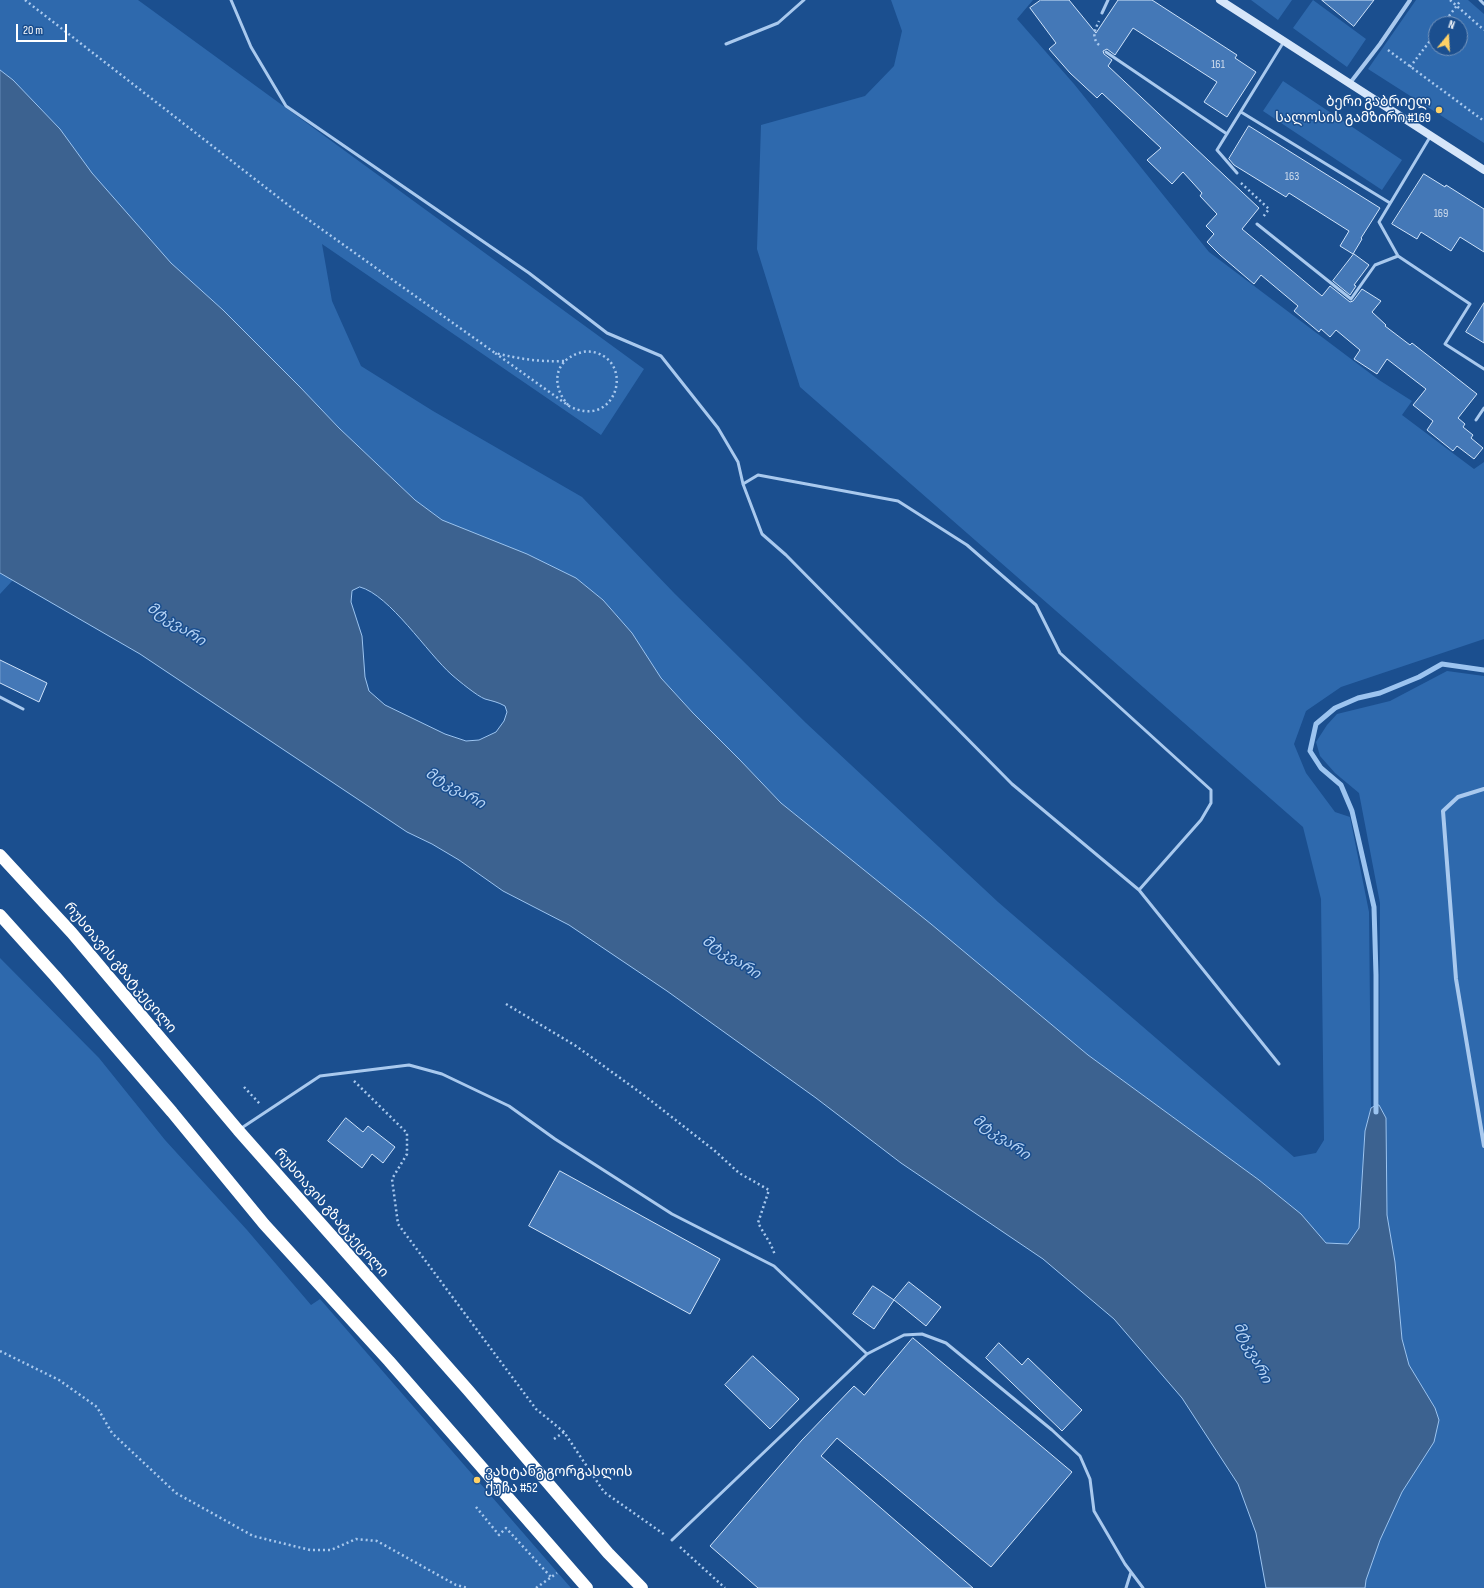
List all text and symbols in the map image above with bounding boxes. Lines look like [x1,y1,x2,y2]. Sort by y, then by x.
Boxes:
scale bar [18,16,69,42]
north arrow [1428,16,1468,56]
text: N [1447,18,1456,32]
text: 20 m [23,23,43,38]
house number: 161 [1211,58,1225,72]
place label: ბერი გაბრიელ სალოსის გამზირი #169 [1275,94,1431,126]
marker: ბერი გაბრიელ სალოსის გამზირი #169 [1434,105,1444,115]
house number: 163 [1285,170,1299,184]
house number: 169 [1434,207,1448,221]
water label: მტკვარი [143,599,209,651]
water label: მტკვარი [422,765,488,813]
street label: რუსთავის გზატკეცილი [60,899,180,1037]
water label: მტკვარი [698,932,764,984]
water label: მტკვარი [969,1112,1033,1164]
street label: რუსთავის გზატკეცილი [270,1145,392,1281]
water label: მტკვარი [1229,1319,1275,1387]
place label: ვახტანგ გორგასლის ქუჩა #52 [485,1464,633,1496]
marker: ვახტანგ გორგასლის ქუჩა #52 [472,1475,482,1485]

